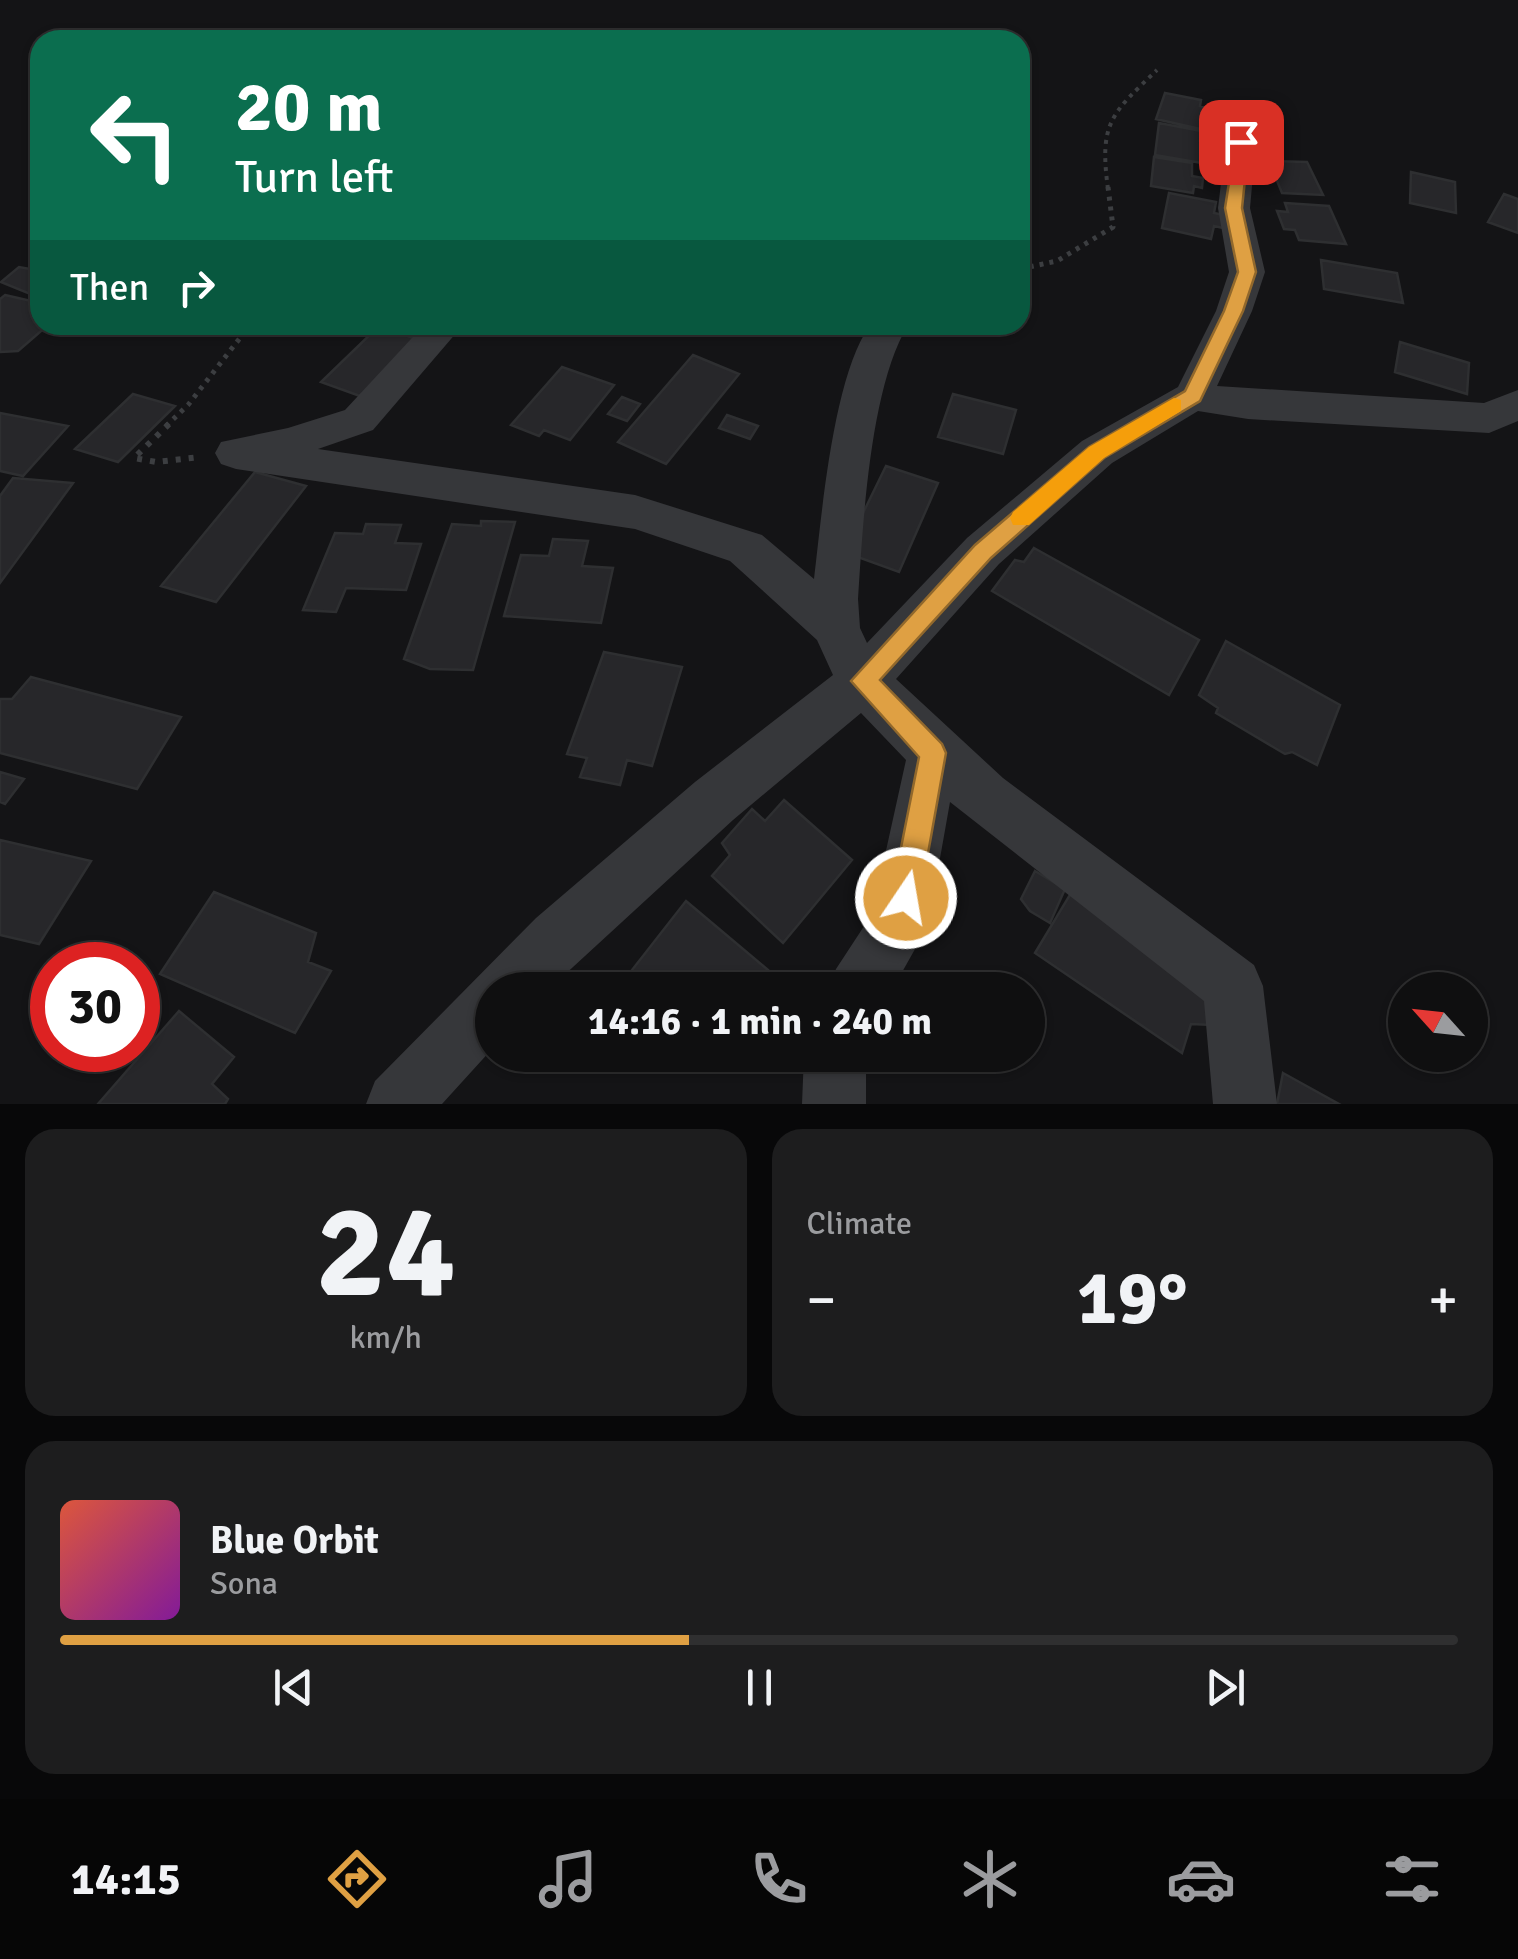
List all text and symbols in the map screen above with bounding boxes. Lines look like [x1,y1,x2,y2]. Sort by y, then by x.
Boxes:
text: 20 m [235,64,383,150]
icon: left [70,70,200,200]
pin [1199,100,1284,185]
icon: arrive [1214,115,1269,170]
text: Turn left [235,150,394,205]
icon: right [169,260,224,315]
text: Then [70,264,149,311]
position arrow [854,846,958,950]
speed limit sign: 30 [30,942,160,1072]
north arrow [1388,972,1488,1072]
map controls [1388,972,1488,1072]
text: 14:16 · 1 min · 240 m [588,998,932,1045]
text: 24 [316,1173,456,1333]
text: Climate [807,1204,912,1243]
text: 19° [1077,1252,1188,1345]
text: − [807,1266,836,1334]
text: + [1428,1266,1458,1334]
text: km/h [350,1318,422,1357]
text: Blue Orbit [210,1517,379,1564]
text: Sona [210,1564,278,1603]
icon: previous [266,1660,321,1715]
icon: pause [732,1660,787,1715]
icon: next [1198,1660,1253,1715]
icon: directions [322,1844,392,1914]
icon: music [533,1844,603,1914]
icon: phone [744,1844,814,1914]
icon: climate [955,1844,1025,1914]
icon: car [1166,1844,1236,1914]
icon: filters [1377,1844,1447,1914]
text: 14:15 [71,1852,181,1907]

